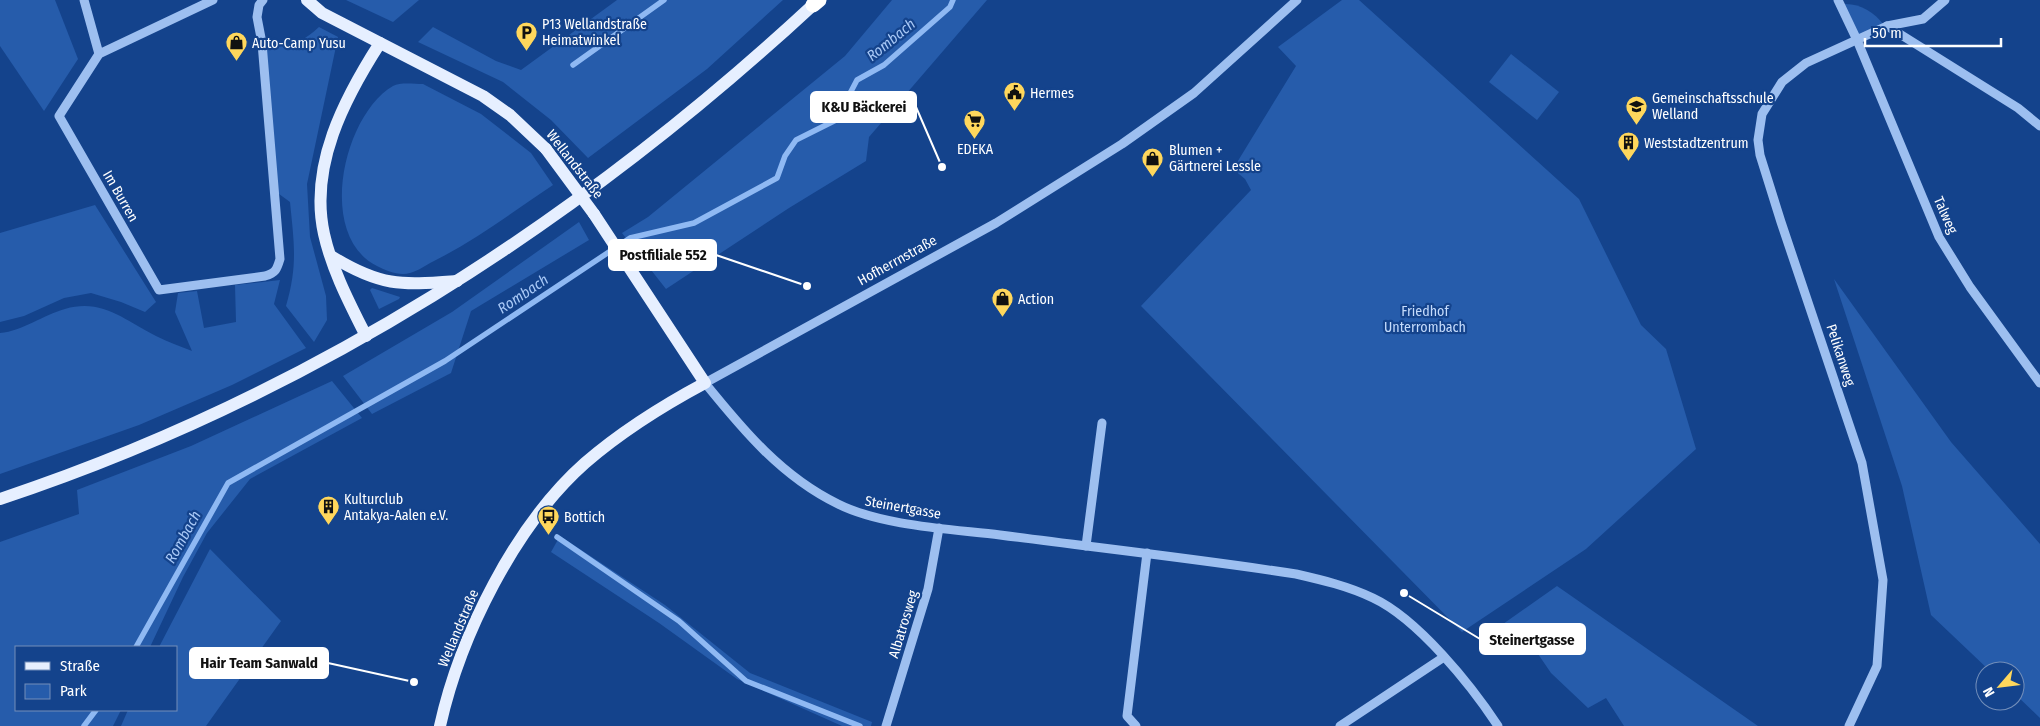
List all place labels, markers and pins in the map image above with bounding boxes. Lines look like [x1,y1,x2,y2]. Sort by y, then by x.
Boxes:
place label: P13 Wellandstraße Heimatwinkel [542,16,647,49]
parking icon: P13 Wellandstraße Heimatwinkel [514,20,538,51]
shop icon: Auto-Camp Yusu [224,31,248,62]
place label: Auto-Camp Yusu [252,35,346,52]
public building icon: Hermes [1002,81,1026,112]
place label: Hermes [1030,85,1074,102]
place label: Gemeinschaftsschule Welland [1652,90,1774,123]
callout: K&U Bäckerei [811,92,916,122]
school or university icon: Gemeinschaftsschule Welland [1624,94,1648,125]
supermarket icon: EDEKA [963,109,987,140]
building icon: Weststadtzentrum [1616,131,1640,162]
place label: Weststadtzentrum [1644,135,1749,152]
place label: EDEKA [957,141,994,158]
place label: Blumen + Gärtnerei Lessle [1169,142,1261,175]
shop icon: Blumen + Gärtnerei Lessle [1141,146,1165,177]
callout: Postfiliale 552 [609,240,716,270]
shop icon: Action [990,287,1014,318]
place label: Action [1018,291,1054,308]
place label: Kulturclub Antakya-Aalen e.V. [344,491,448,524]
building icon: Kulturclub Antakya-Aalen e.V. [316,495,340,526]
bus stop icon: Bottich [536,505,560,536]
place label: Bottich [564,509,605,526]
callout: Steinertgasse [1480,624,1585,654]
callout: Hair Team Sanwald [190,648,328,678]

